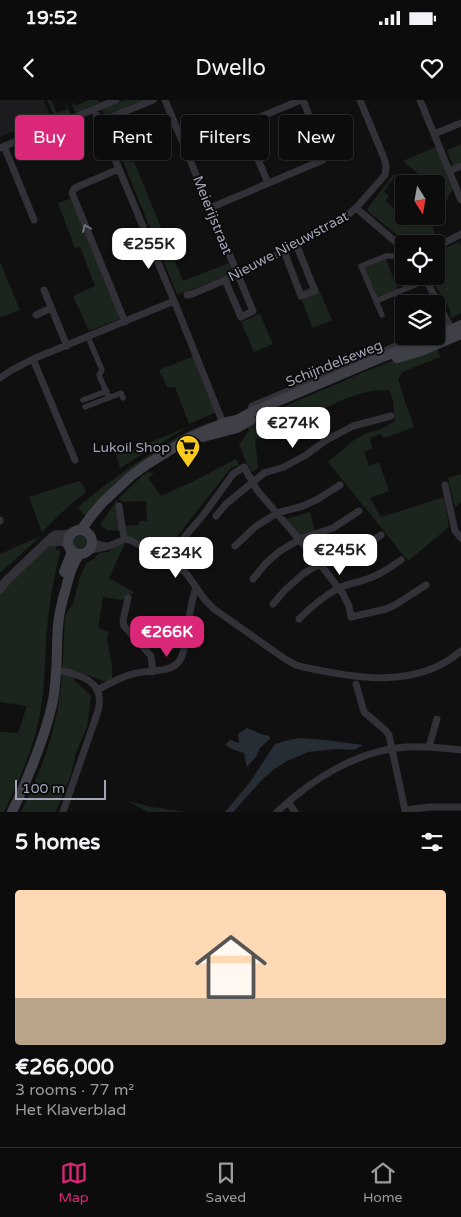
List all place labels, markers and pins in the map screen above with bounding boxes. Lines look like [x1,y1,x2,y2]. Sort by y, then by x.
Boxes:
pin: €255K [114,228,184,270]
pin: €274K [258,406,328,449]
supermarket icon: Lukoil Shop [175,434,201,468]
place label: Lukoil Shop [92,439,170,456]
pin: €245K [305,534,375,576]
pin: €234K [141,536,211,579]
pin: €266K [132,616,202,658]

